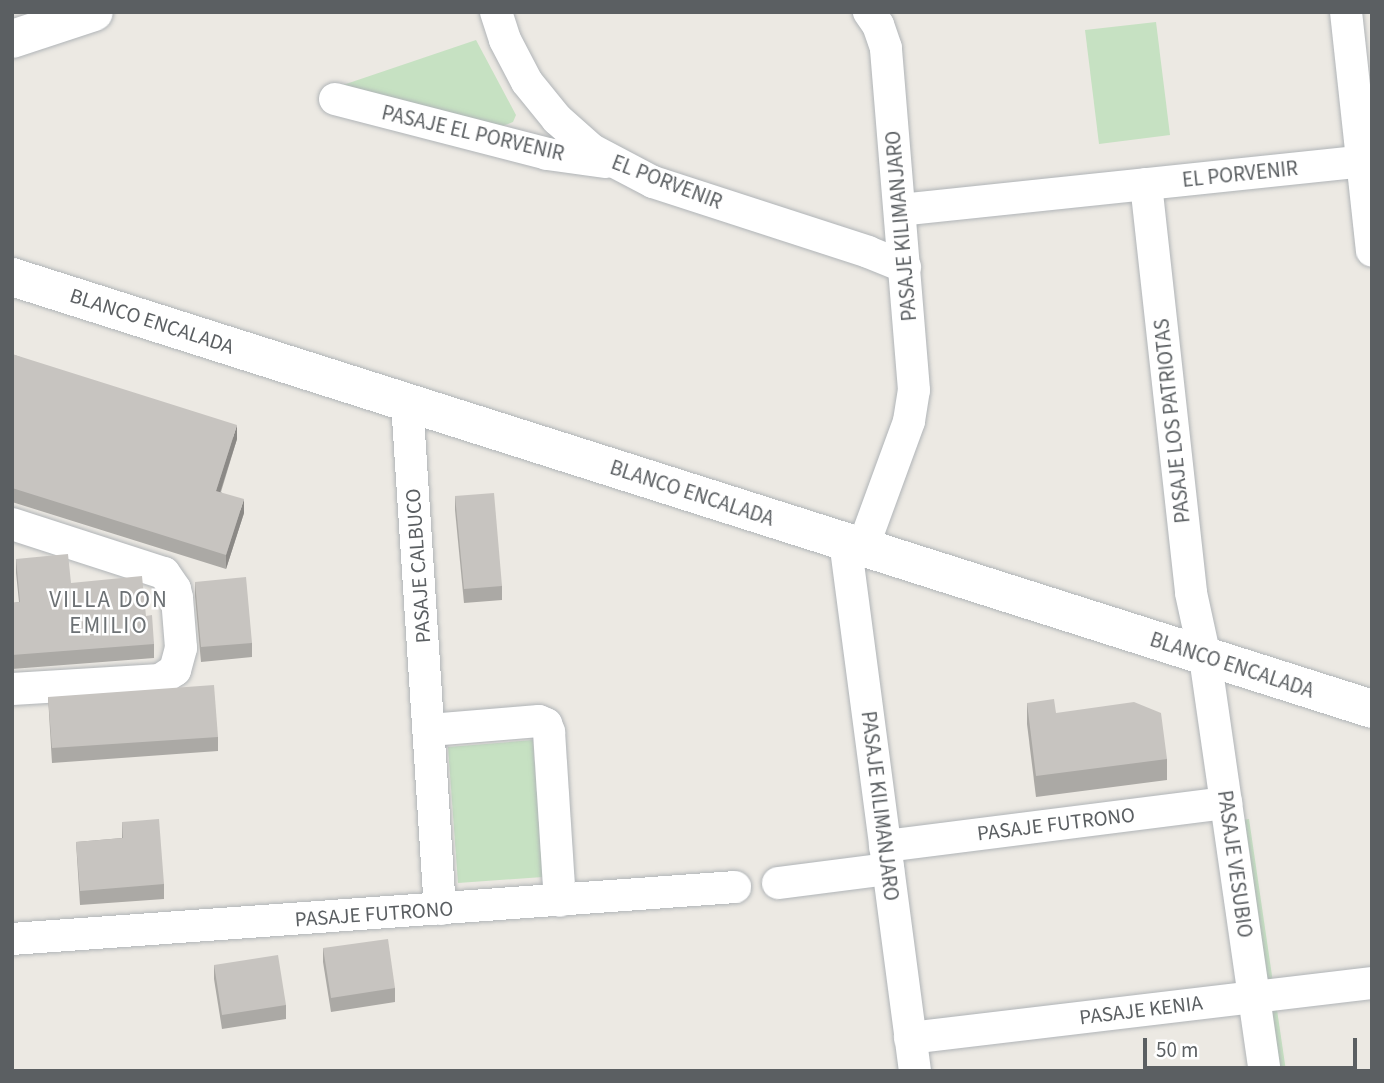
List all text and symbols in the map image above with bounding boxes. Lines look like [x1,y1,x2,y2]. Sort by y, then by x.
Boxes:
street label: PASAJE EL PORVENIR [379,100,567,166]
street label: PASAJE KILIMANJARO [880,130,922,322]
street label: EL PORVENIR [608,149,726,215]
street label: EL PORVENIR [1181,155,1299,193]
street label: BLANCO ENCALADA [67,283,237,359]
street label: PASAJE LOS PATRIOTAS [1149,317,1195,525]
street label: BLANCO ENCALADA [607,455,777,531]
street label: PASAJE CALBUCO [400,488,436,644]
district label: VILLA DON EMILIO [50,586,168,640]
street label: BLANCO ENCALADA [1147,627,1317,703]
street label: PASAJE KILIMANJARO [856,710,904,902]
street label: PASAJE VESUBIO [1212,789,1258,939]
street label: PASAJE FUTRONO [976,802,1136,846]
street label: PASAJE FUTRONO [294,896,454,932]
street label: PASAJE KENIA [1078,990,1204,1030]
scale bar [1146,1024,1360,1068]
text: 50 m [1156,1035,1198,1065]

